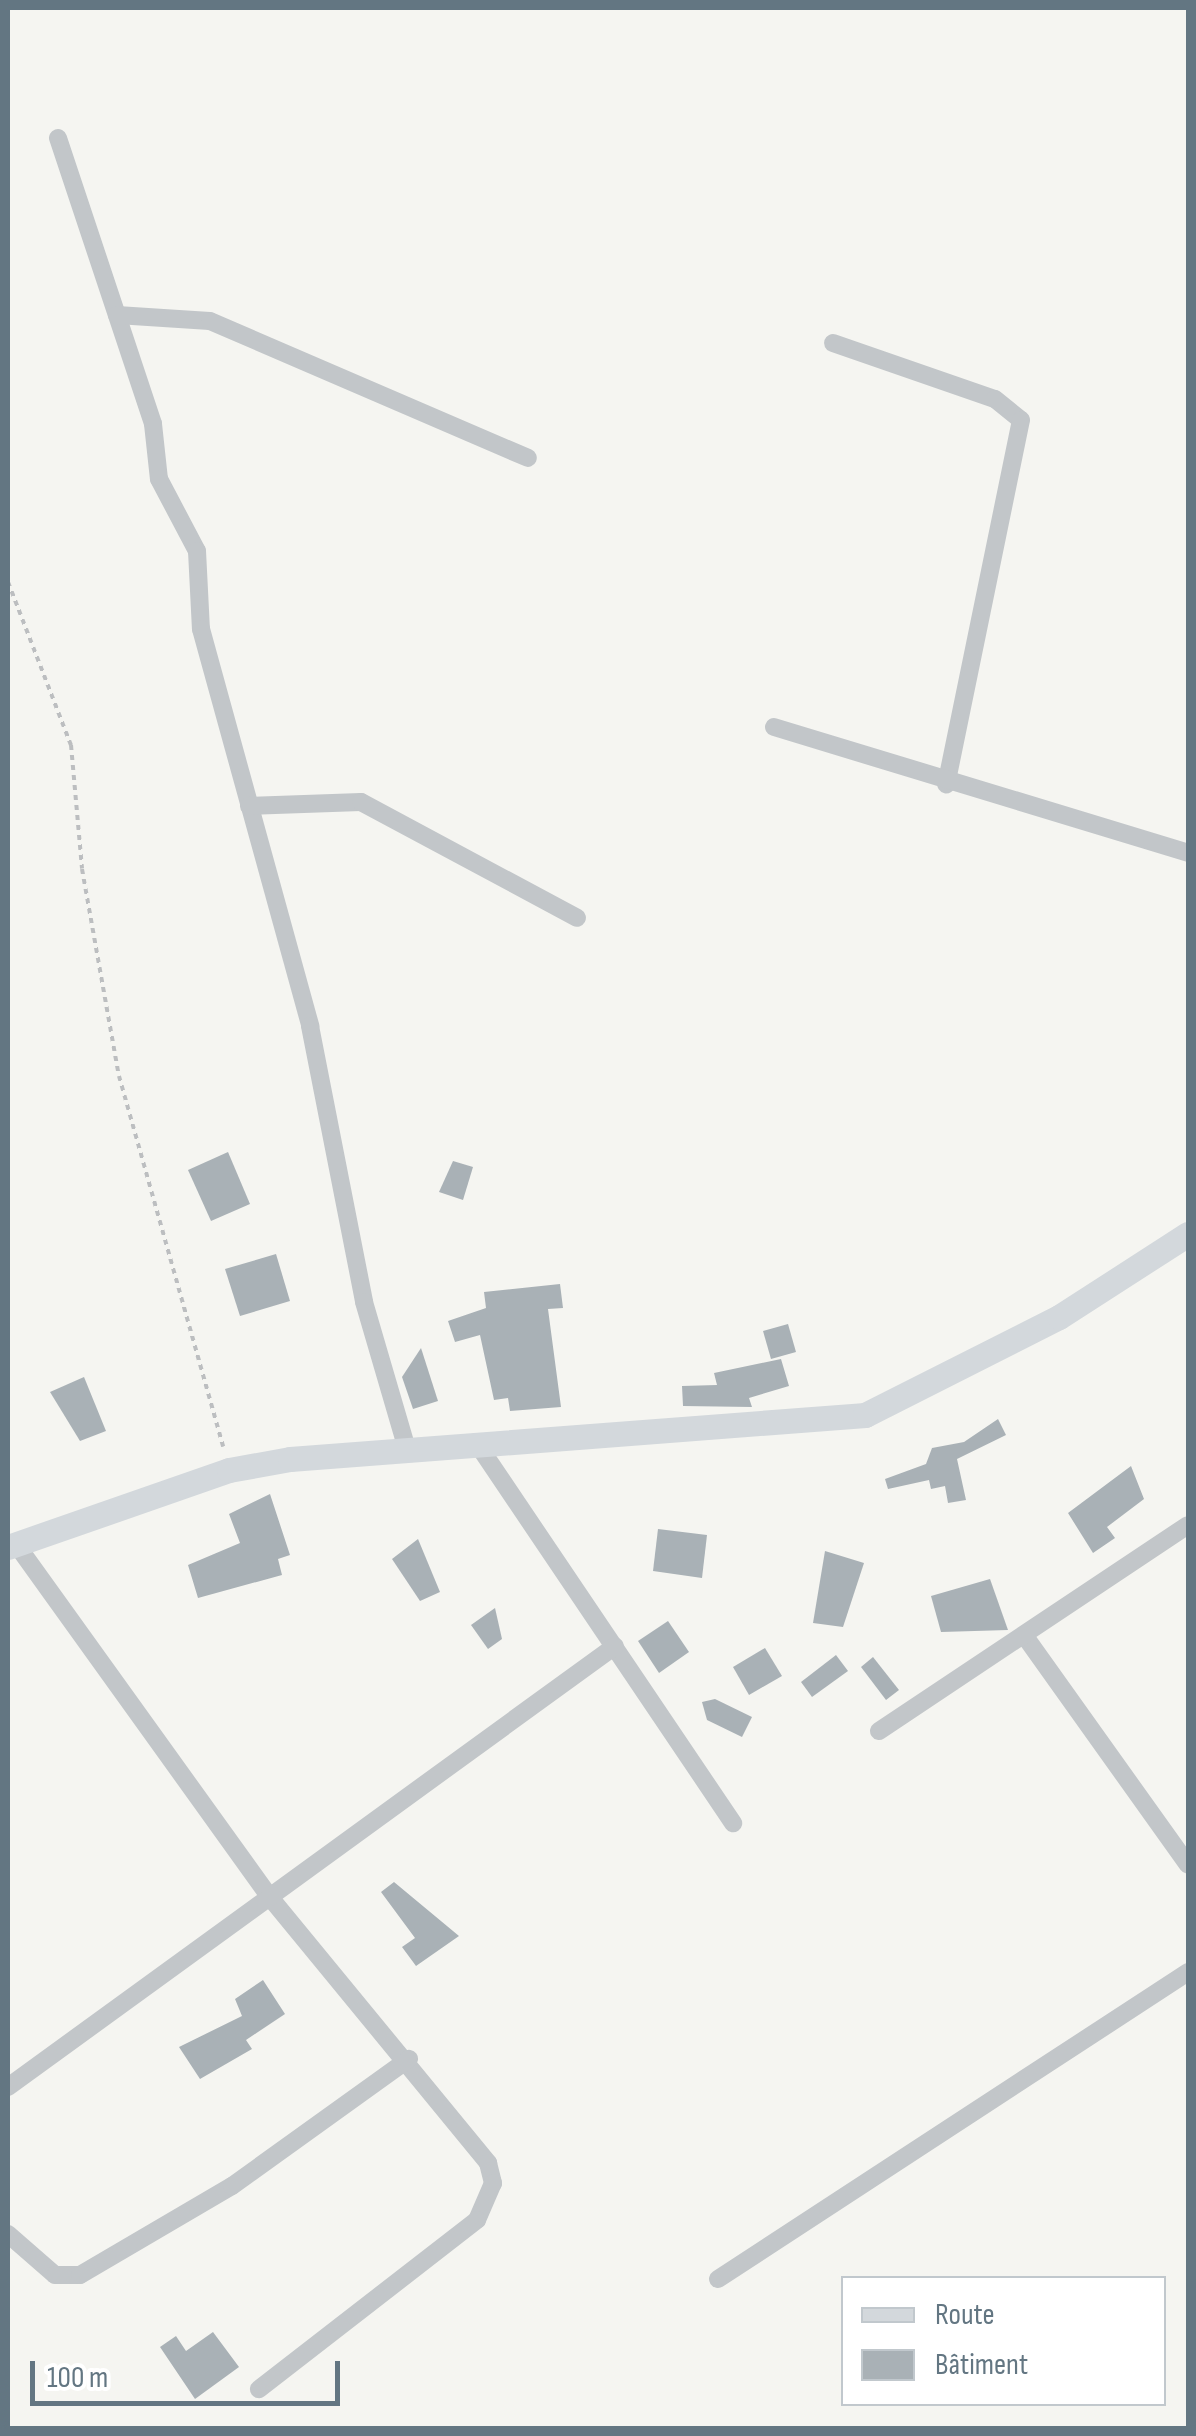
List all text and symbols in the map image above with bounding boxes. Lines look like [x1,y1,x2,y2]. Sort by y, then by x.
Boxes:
legend [841,2276,1166,2406]
text: Route [935,2297,994,2333]
scale bar [35,2341,345,2403]
text: Bâtiment [935,2347,1028,2383]
text: 100 m [47,2360,108,2396]

